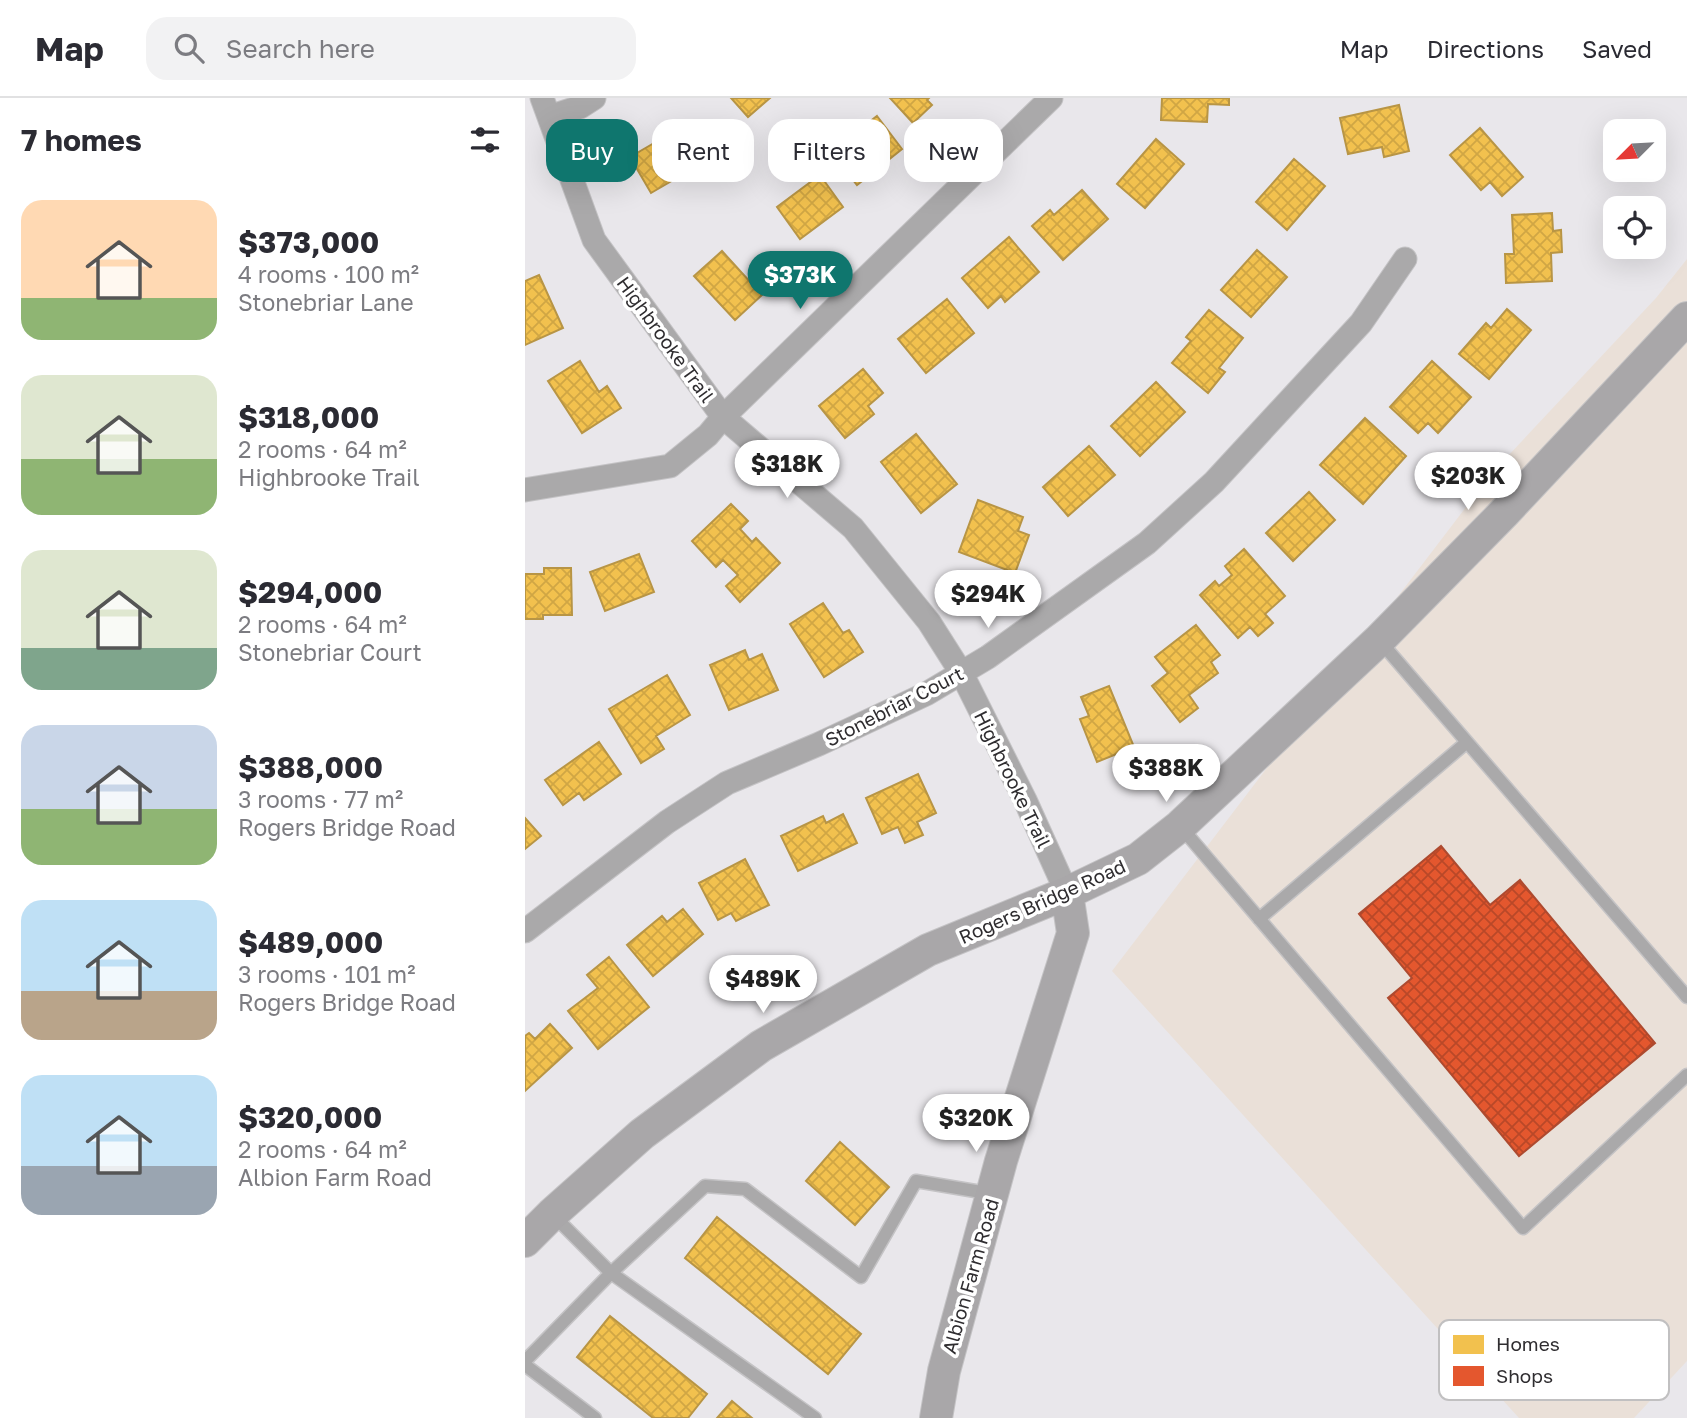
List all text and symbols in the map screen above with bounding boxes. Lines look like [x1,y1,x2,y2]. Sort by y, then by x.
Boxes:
search box [146,17,636,80]
text: Map [35,29,104,68]
icon: search [170,29,208,67]
text: Search here [226,33,375,64]
text: Map [1340,34,1389,63]
text: Directions [1427,34,1544,63]
text: Saved [1582,34,1652,63]
chip: Buy [546,119,638,182]
chip: Rent [652,119,754,182]
chip: Filters [768,119,890,182]
chip: New [904,119,1003,182]
north arrow [1603,119,1666,182]
map controls [1603,119,1666,259]
icon: filters [466,121,504,159]
text: 7 homes [21,122,142,158]
button: locate [1603,196,1666,259]
text: $373,000 [238,224,379,260]
icon: home [77,228,161,312]
pin: $373K [751,252,849,311]
text: 4 rooms · 100 m² [238,260,419,288]
text: $373K [764,260,836,288]
street label: Highbrooke Trail [613,272,719,406]
text: Stonebriar Lane [238,288,414,316]
text: $318,000 [238,399,379,435]
icon: home [77,403,161,487]
text: 2 rooms · 64 m² [238,435,407,463]
pin: $318K [738,440,836,500]
text: $318K [751,449,823,477]
pin: $203K [1419,452,1517,512]
text: $203K [1430,461,1506,489]
text: Highbrooke Trail [238,463,420,491]
pin: $294K [939,570,1037,630]
text: $294,000 [238,574,382,610]
icon: home [77,578,161,662]
text: $294K [950,579,1026,607]
text: 2 rooms · 64 m² [238,610,407,638]
text: Stonebriar Court [238,638,422,666]
street label: Stonebriar Court [821,661,967,751]
street label: Highbrooke Trail [970,707,1056,851]
pin: $388K [1117,744,1215,804]
text: $388,000 [238,749,383,785]
icon: home [77,753,161,837]
text: $388K [1128,753,1204,781]
text: 3 rooms · 77 m² [238,785,403,813]
text: Rogers Bridge Road [238,813,456,841]
street label: Rogers Bridge Road [955,854,1129,948]
text: $489,000 [238,924,383,960]
icon: home [77,928,161,1012]
pin: $489K [714,956,812,1015]
text: 3 rooms · 101 m² [238,960,415,988]
text: $489K [725,964,801,992]
text: Rogers Bridge Road [238,988,456,1016]
pin: $320K [927,1094,1025,1154]
text: $320,000 [238,1099,382,1135]
icon: home [77,1103,161,1187]
text: $320K [938,1103,1014,1131]
text: 2 rooms · 64 m² [238,1135,407,1163]
text: Albion Farm Road [238,1163,432,1191]
street label: Albion Farm Road [937,1196,1003,1356]
legend [1439,1320,1669,1400]
text: Homes [1496,1332,1560,1355]
text: Shops [1496,1364,1553,1387]

